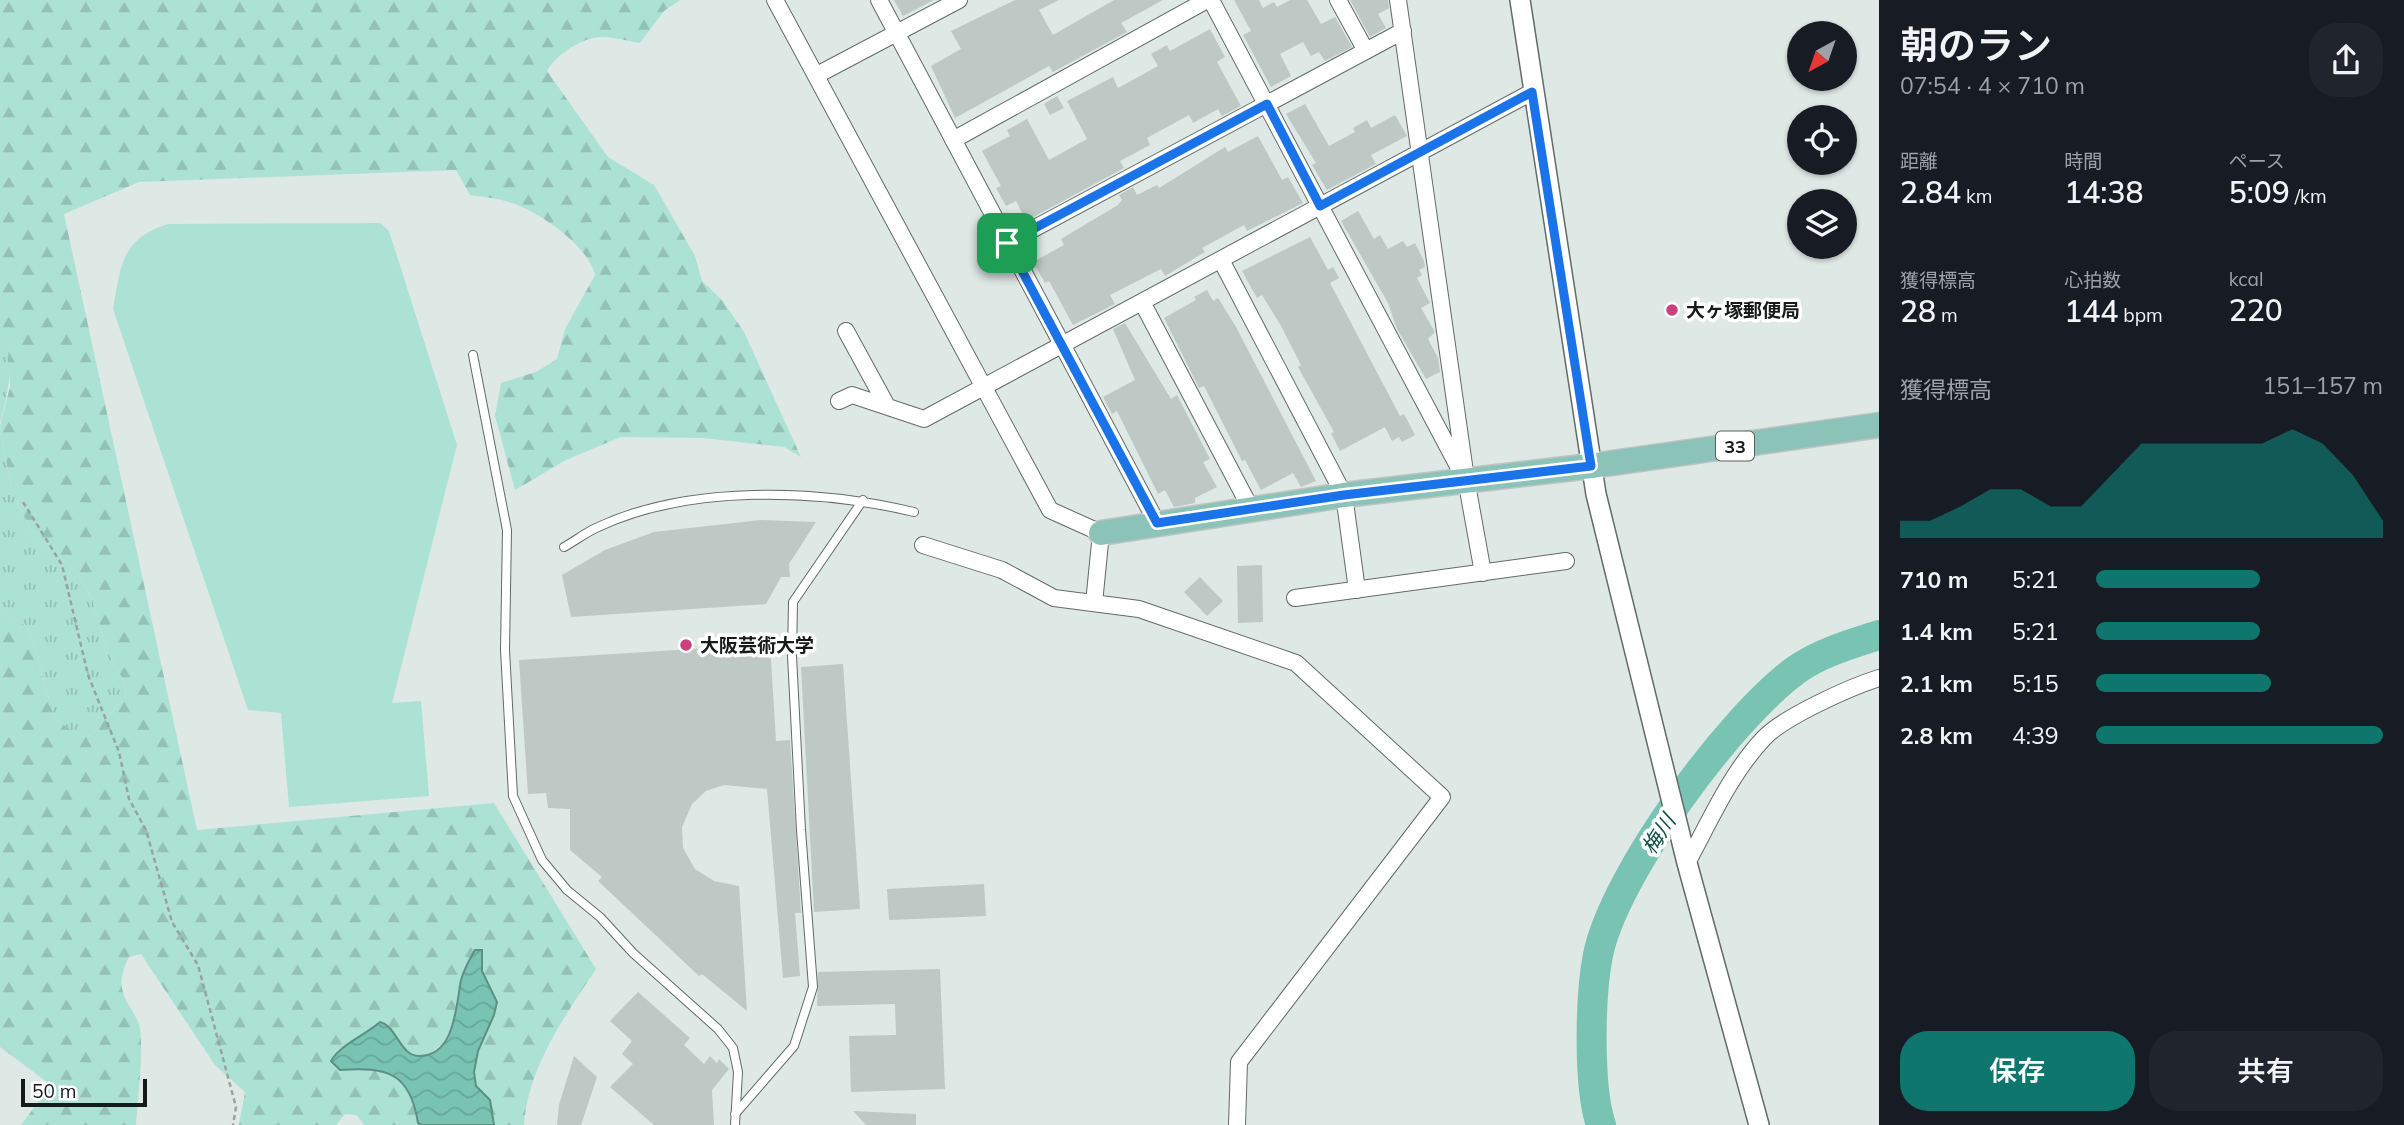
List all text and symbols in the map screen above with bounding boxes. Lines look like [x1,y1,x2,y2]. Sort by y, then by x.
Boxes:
north arrow [1787,21,1857,91]
map controls [1787,21,1857,259]
text: 朝のラン [1900,21,2052,69]
button: share [2309,23,2383,97]
text: 07:54 · 4 × 710 m [1900,71,2085,100]
button: locate [1787,105,1857,175]
text: 距離 [1900,149,1938,173]
text: 時間 [2064,149,2102,173]
text: ペース [2229,149,2285,173]
text: 2.84 [1900,173,1961,211]
text: 14:38 [2064,173,2143,211]
text: 5:09 [2229,173,2290,211]
text: km [1961,184,1993,208]
text: /km [2290,184,2327,208]
button: layers [1787,189,1857,259]
pin [977,213,1037,273]
icon: arrive [988,224,1026,262]
text: kcal [2229,267,2263,291]
text: 獲得標高 [1900,268,1976,292]
text: 心拍数 [2064,268,2121,292]
text: 220 [2229,291,2283,329]
text: 28 [1900,292,1936,330]
text: 144 [2064,292,2118,330]
place label: 大ヶ塚郵便局 [1686,298,1800,322]
marker: 大ヶ塚郵便局 [1664,302,1680,318]
text: m [1936,303,1958,327]
text: bpm [2118,303,2163,327]
text: 151–157 m [2262,371,2383,400]
text: 獲得標高 [1900,375,1992,404]
road number: 33 [1716,432,1754,461]
text: 710 m [1900,565,1968,594]
text: 5:21 [2012,565,2059,594]
text: 1.4 km [1900,617,1973,646]
text: 5:21 [2012,617,2059,646]
place label: 大阪芸術大学 [700,633,814,657]
marker: 大阪芸術大学 [678,637,694,653]
text: 2.1 km [1900,669,1973,698]
text: 5:15 [2012,669,2059,698]
text: 2.8 km [1900,721,1973,750]
text: 4:39 [2012,721,2059,750]
water label: 梅川 [1636,808,1681,859]
button: 保存 [1900,1031,2135,1111]
button: 共有 [2149,1031,2383,1111]
scale bar [21,1076,147,1108]
text: 50 m [32,1079,76,1103]

